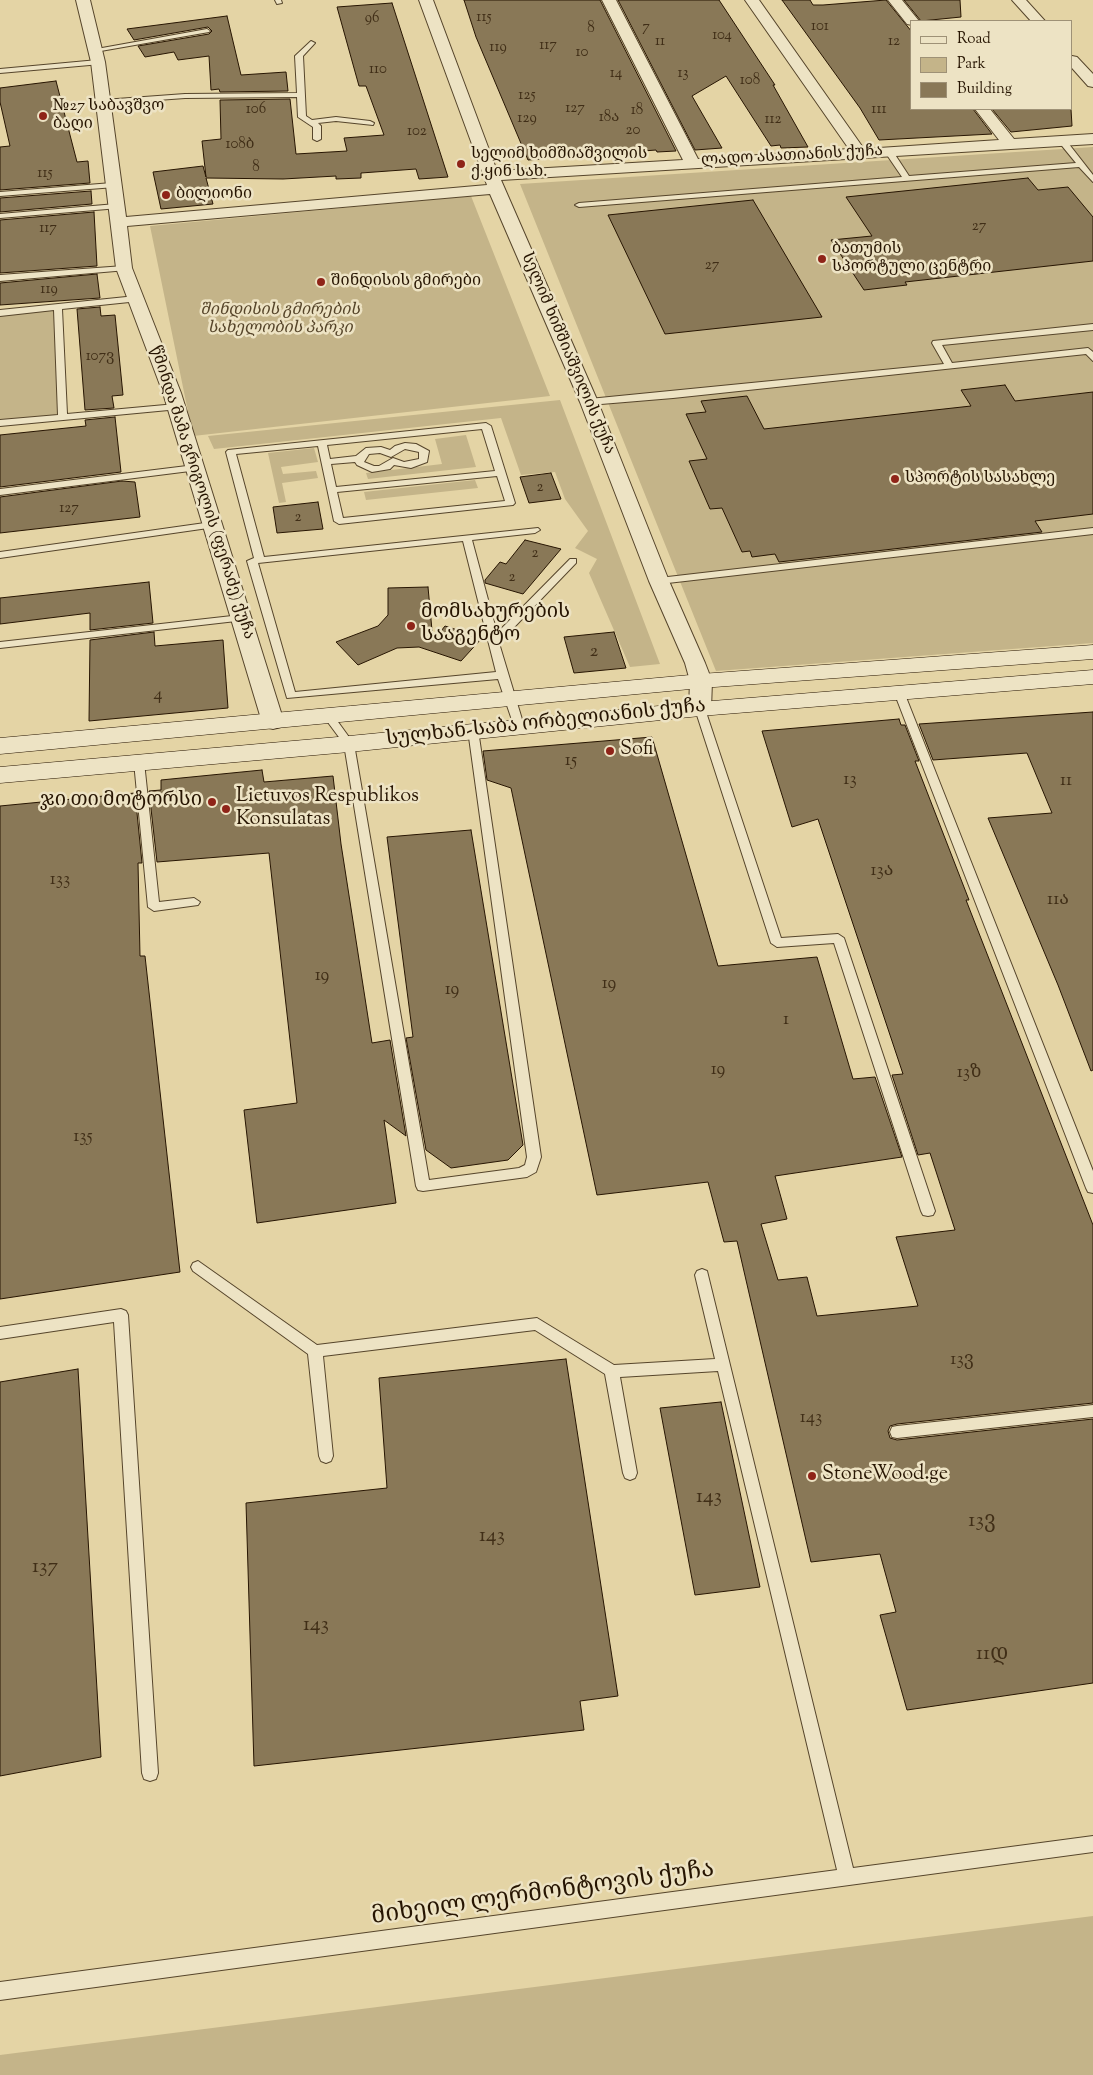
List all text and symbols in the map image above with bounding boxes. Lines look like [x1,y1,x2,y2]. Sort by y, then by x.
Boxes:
house number: 115 [476,9,492,27]
house number: 96 [365,10,379,28]
house number: 101 [811,18,829,36]
house number: 7 [642,19,650,37]
house number: 8 [587,20,595,38]
legend [910,20,1073,110]
house number: 104 [712,27,732,45]
text: Road [957,29,991,50]
house number: 11 [655,33,665,51]
house number: 12 [888,33,900,51]
house number: 117 [539,37,557,55]
house number: 119 [489,39,507,57]
house number: 10 [576,44,588,62]
text: Park [957,54,986,75]
house number: 110 [369,61,387,79]
house number: 14 [610,65,622,83]
house number: 13 [677,65,689,83]
house number: 108 [740,72,760,90]
text: Building [957,79,1012,100]
house number: 125 [518,87,536,105]
place label: №27 საბავშვო ბაღი [53,97,164,135]
house number: 127 [565,100,585,118]
house number: 106 [246,101,266,119]
house number: 111 [871,101,887,119]
house number: 18 [631,102,643,120]
house number: 18ა [599,109,619,127]
marker: №27 საბავშვო ბაღი [37,110,49,122]
house number: 129 [517,110,537,128]
house number: 112 [764,111,782,129]
house number: 20 [626,122,640,140]
house number: 102 [407,123,427,141]
house number: 108ბ [225,136,255,154]
street label: ლადო ასათიანის ქუჩა [701,143,883,171]
place label: სელიმ ხიმშიაშვილის ქ.ყინ სახ. [471,145,647,183]
marker: სელიმ ხიმშიაშვილის ქ.ყინ სახ. [455,158,467,170]
house number: 8 [252,159,260,177]
house number: 115 [37,165,53,183]
place label: ბილიონი [176,185,252,205]
marker: ბილიონი [160,189,172,201]
house number: 27 [972,218,986,236]
house number: 117 [39,220,57,238]
place label: ბათუმის სპორტული ცენტრი [832,240,991,278]
street label: სელიმ ხიმშიაშვილის ქუჩა [516,250,618,458]
marker: ბათუმის სპორტული ცენტრი [816,253,828,265]
house number: 27 [705,257,719,275]
place label: შინდისის გმირები [331,272,481,292]
marker: შინდისის გმირები [315,276,327,288]
house number: 119 [40,281,58,299]
park label: შინდისის გმირების სახელობის პარკი [200,301,360,339]
street label: წმინდა მამა გრიგოლის (ფერაძე) ქუჩა [144,344,258,642]
house number: 107ვ [86,348,114,366]
place label: სპორტის სასახლე [905,469,1055,489]
marker: სპორტის სასახლე [889,473,901,485]
house number: 2 [536,479,544,497]
house number: 127 [59,500,79,518]
house number: 2 [294,509,302,527]
house number: 2 [531,545,539,563]
house number: 2 [508,569,516,587]
place label: მომსახურების სააგენტო [421,602,570,649]
marker: მომსახურების სააგენტო [405,620,417,632]
house number: 2 [590,642,598,664]
house number: 4 [153,685,163,707]
street label: სულხან-საბა ორბელიანის ქუჩა [385,695,707,753]
place label: Sofi [620,739,654,763]
marker: Sofi [604,745,616,757]
house number: 15 [565,751,577,773]
house number: 13 [843,770,857,792]
house number: 11 [1060,771,1072,793]
place label: Lietuvos Respublikos Konsulatas [236,786,419,833]
place label: ჯი თი მოტორსი [40,790,202,814]
marker: ჯი თი მოტორსი [206,796,218,808]
marker: Lietuvos Respublikos Konsulatas [220,803,232,815]
house number: 13ა [870,861,894,883]
house number: 133 [50,870,70,892]
house number: 11ა [1047,890,1069,912]
house number: 19 [315,966,329,988]
house number: 19 [602,974,616,996]
house number: 19 [445,980,459,1002]
house number: 1 [783,1010,789,1032]
house number: 19 [711,1060,725,1082]
house number: 13ზ [957,1063,981,1085]
house number: 135 [73,1127,93,1149]
house number: 13ვ [950,1350,974,1372]
house number: 143 [800,1408,822,1430]
place label: StoneWood.ge [822,1464,948,1488]
marker: StoneWood.ge [806,1470,818,1482]
house number: 143 [696,1485,722,1511]
house number: 13ვ [968,1509,996,1535]
house number: 143 [479,1524,505,1550]
house number: 137 [32,1555,58,1581]
house number: 143 [303,1613,329,1639]
house number: 11დ [976,1642,1008,1668]
street label: მიხეილ ლერმონტოვის ქუჩა [370,1857,716,1933]

